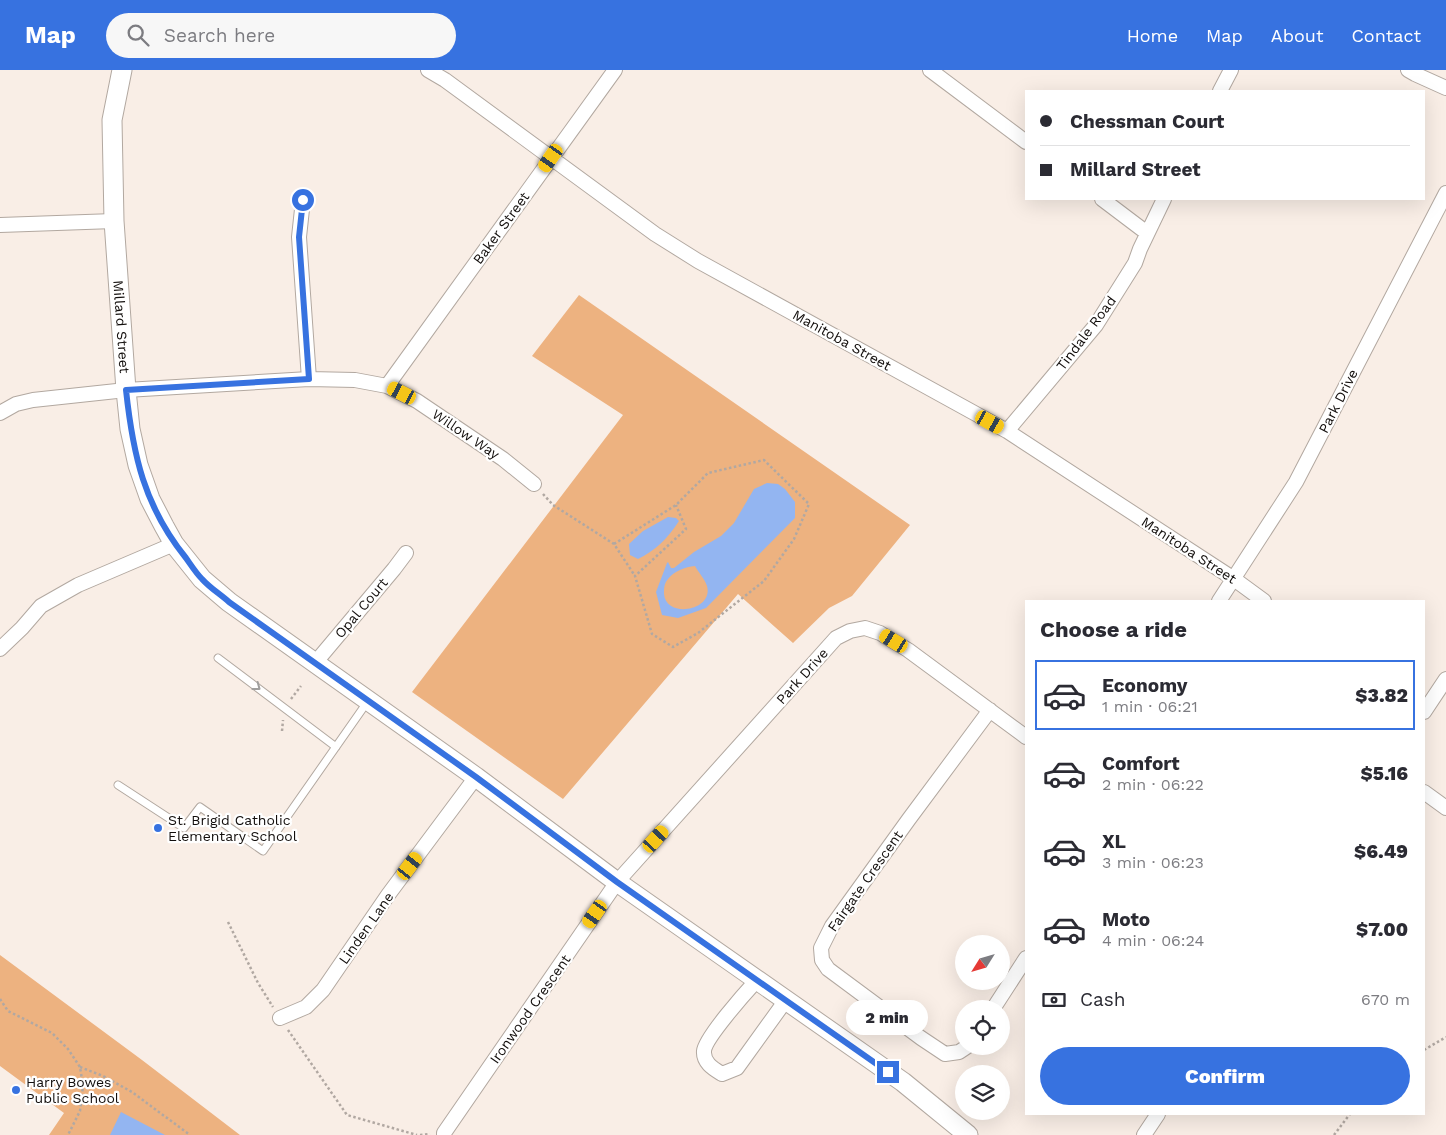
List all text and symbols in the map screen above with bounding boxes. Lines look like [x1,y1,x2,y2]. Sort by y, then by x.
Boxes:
search box [106,13,456,58]
text: Map [25,21,76,49]
icon: search [124,21,152,49]
text: Search here [164,24,275,47]
text: Home [1127,25,1178,46]
text: Map [1206,25,1243,46]
text: About [1271,25,1323,46]
text: Contact [1351,25,1421,46]
text: Chessman Court [1070,110,1224,133]
car [536,141,565,175]
text: Millard Street [1070,158,1201,181]
route start [292,189,314,211]
street label: Baker Street [470,189,533,267]
street label: Millard Street [110,280,133,374]
street label: Tindale Road [1053,293,1119,373]
street label: Manitoba Street [790,306,894,374]
street label: Park Drive [1315,366,1361,436]
car [385,380,418,406]
street label: Willow Way [429,406,503,463]
car [973,408,1006,436]
street label: Manitoba Street [1139,513,1239,587]
street label: Opal Court [331,575,391,641]
text: Choose a ride [1040,617,1187,642]
car [877,627,910,655]
street label: Park Drive [773,645,831,707]
icon: car [1042,673,1087,718]
text: Economy [1102,674,1187,697]
one-way arrow [251,681,261,690]
text: $3.82 [1355,684,1408,707]
text: 1 min · 06:21 [1102,697,1198,716]
icon: car [1042,751,1087,796]
text: Comfort [1102,752,1180,775]
text: $5.16 [1361,762,1408,785]
text: 2 min · 06:22 [1102,775,1204,794]
place label: St. Brigid Catholic Elementary School [168,812,298,844]
marker: St. Brigid Catholic Elementary School [152,822,164,834]
car [640,823,671,855]
street label: Fairgate Crescent [824,827,906,935]
icon: car [1042,829,1087,874]
text: XL [1102,830,1126,853]
text: $6.49 [1354,840,1408,863]
car [394,850,425,882]
text: 3 min · 06:23 [1102,853,1204,872]
street label: Linden Lane [335,889,397,967]
car [580,897,609,931]
icon: car [1042,907,1087,952]
text: Moto [1102,908,1150,931]
text: $7.00 [1356,918,1408,941]
text: 4 min · 06:24 [1102,931,1204,950]
north arrow [955,935,1010,990]
map controls [955,935,1010,1120]
street label: Ironwood Crescent [486,951,574,1067]
icon: cash [1040,986,1068,1014]
text: Cash [1080,988,1126,1011]
text: 670 m [1361,990,1410,1009]
callout: 2 min [847,1000,929,1034]
button: locate [955,1000,1010,1055]
text: 2 min [865,1008,909,1027]
button: Confirm [1040,1047,1410,1105]
route end [877,1061,899,1083]
button: layers [955,1065,1010,1120]
place label: Harry Bowes Public School [26,1074,120,1106]
marker: Harry Bowes Public School [10,1084,22,1096]

